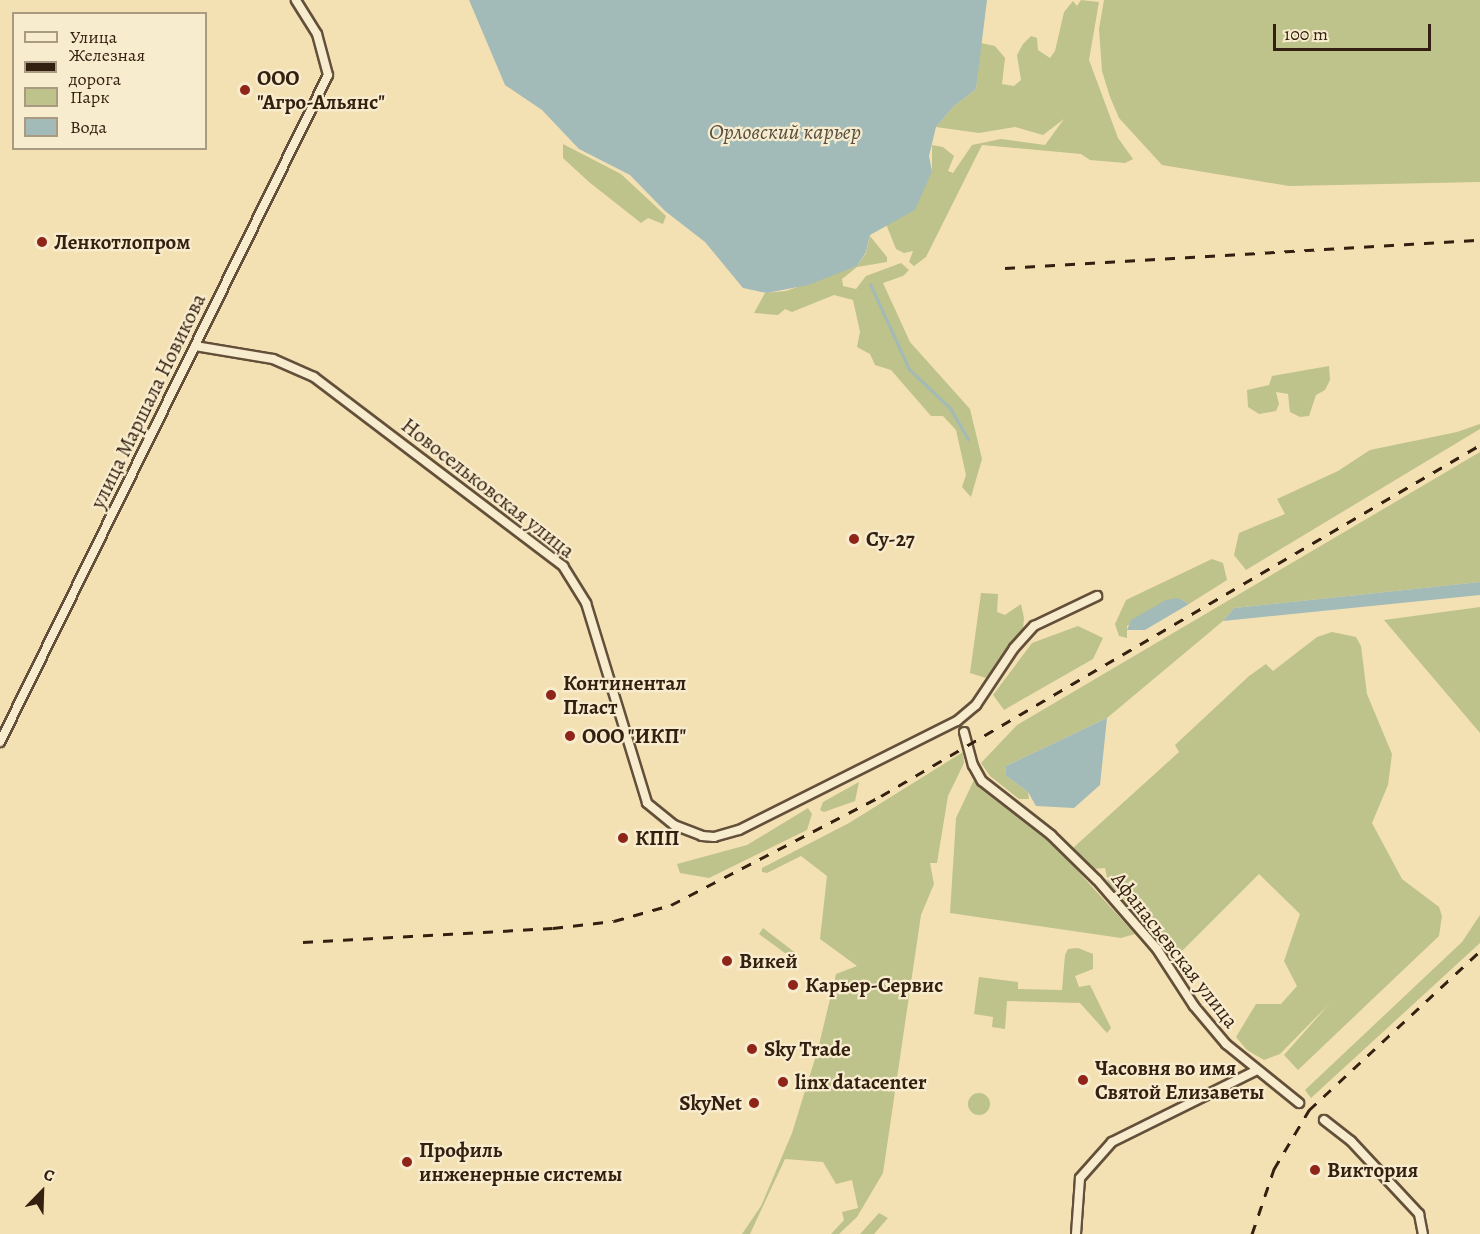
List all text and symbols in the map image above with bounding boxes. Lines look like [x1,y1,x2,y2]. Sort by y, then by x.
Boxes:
legend [12,12,207,150]
scale bar [1276,12,1434,50]
text: 100 m [1284,22,1328,46]
text: Улица [70,25,117,49]
text: Железная дорога [69,43,145,91]
place label: ООО "Агро-Альянс" [257,65,385,115]
marker: ООО "Агро-Альянс" [238,83,252,97]
text: Парк [70,85,110,109]
text: Вода [70,115,107,139]
water label: Орловский карьер [709,120,861,146]
place label: Ленкотлопром [54,229,190,255]
marker: Ленкотлопром [35,235,49,249]
street label: улица Маршала Новикова [85,289,211,513]
street label: Новосельковская улица [396,413,580,563]
place label: Су-27 [866,526,915,552]
marker: Су-27 [847,532,861,546]
place label: Континентал Пласт [563,670,686,720]
marker: Континентал Пласт [544,688,558,702]
place label: ООО "ИКП" [582,723,687,749]
marker: ООО "ИКП" [563,729,577,743]
place label: КПП [635,825,679,851]
marker: КПП [616,831,630,845]
street label: Афанасьевская улица [1106,867,1244,1033]
place label: Викей [739,948,798,974]
marker: Викей [720,954,734,968]
place label: Карьер-Сервис [805,972,943,998]
marker: Карьер-Сервис [786,978,800,992]
place label: Sky Trade [764,1036,851,1062]
marker: Sky Trade [745,1042,759,1056]
place label: Часовня во имя Святой Елизаветы [1095,1055,1264,1105]
place label: linx datacenter [795,1069,927,1095]
marker: Часовня во имя Святой Елизаветы [1076,1073,1090,1087]
marker: linx datacenter [776,1075,790,1089]
place label: SkyNet [679,1090,742,1116]
marker: SkyNet [747,1096,761,1110]
place label: Профиль инженерные системы [419,1137,622,1187]
marker: Профиль инженерные системы [400,1155,414,1169]
place label: Виктория [1327,1157,1418,1183]
north arrow [12,1162,72,1222]
text: С [40,1163,58,1187]
marker: Виктория [1308,1163,1322,1177]

